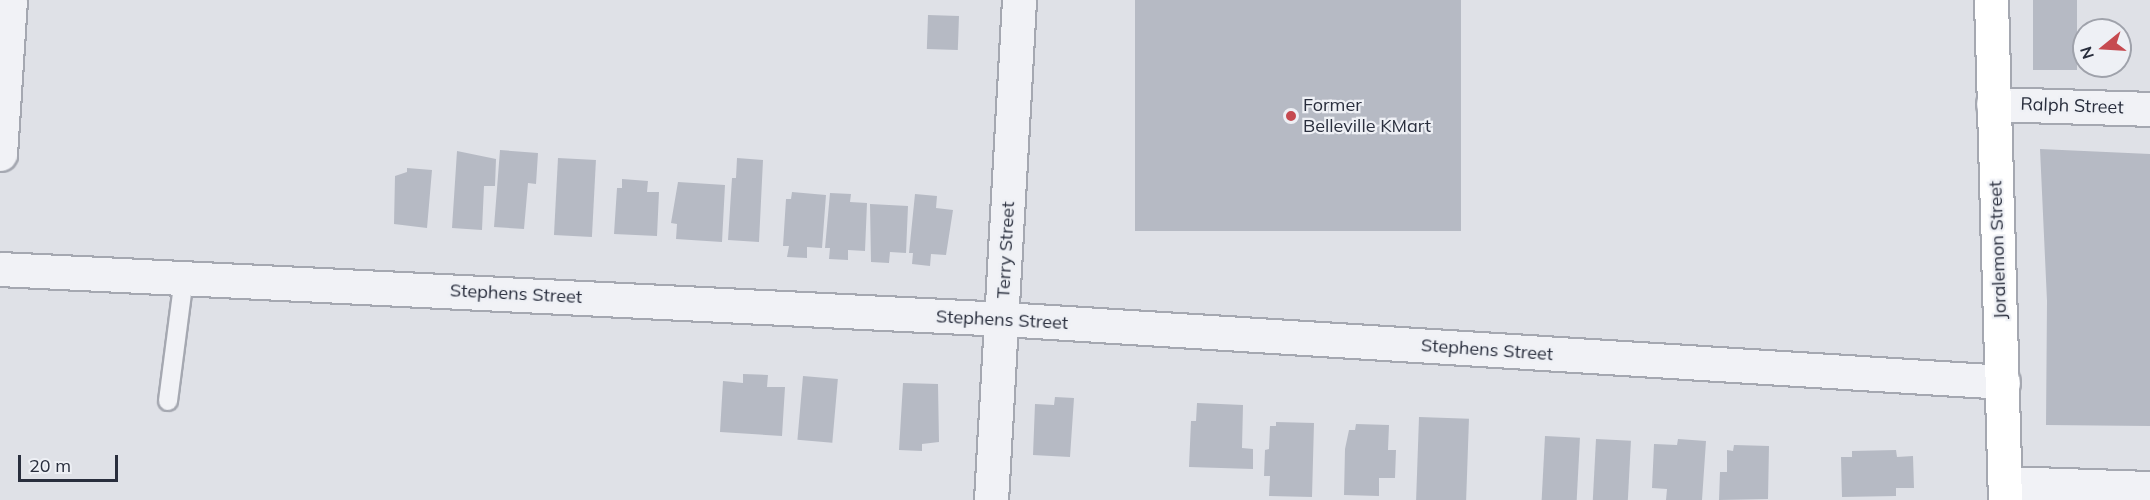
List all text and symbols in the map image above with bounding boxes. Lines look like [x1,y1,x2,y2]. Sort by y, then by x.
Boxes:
north arrow [2072,18,2132,78]
text: N [2075,44,2098,62]
street label: Ralph Street [2020,93,2124,119]
place label: Former Belleville KMart [1303,95,1431,138]
marker: Former Belleville KMart [1284,109,1298,123]
street label: Joralemon Street [1985,180,2011,320]
street label: Terry Street [993,201,1019,299]
street label: Stephens Street [449,280,583,308]
street label: Stephens Street [935,306,1069,334]
street label: Stephens Street [1420,335,1554,365]
scale bar [21,443,122,481]
text: 20 m [29,454,71,477]

